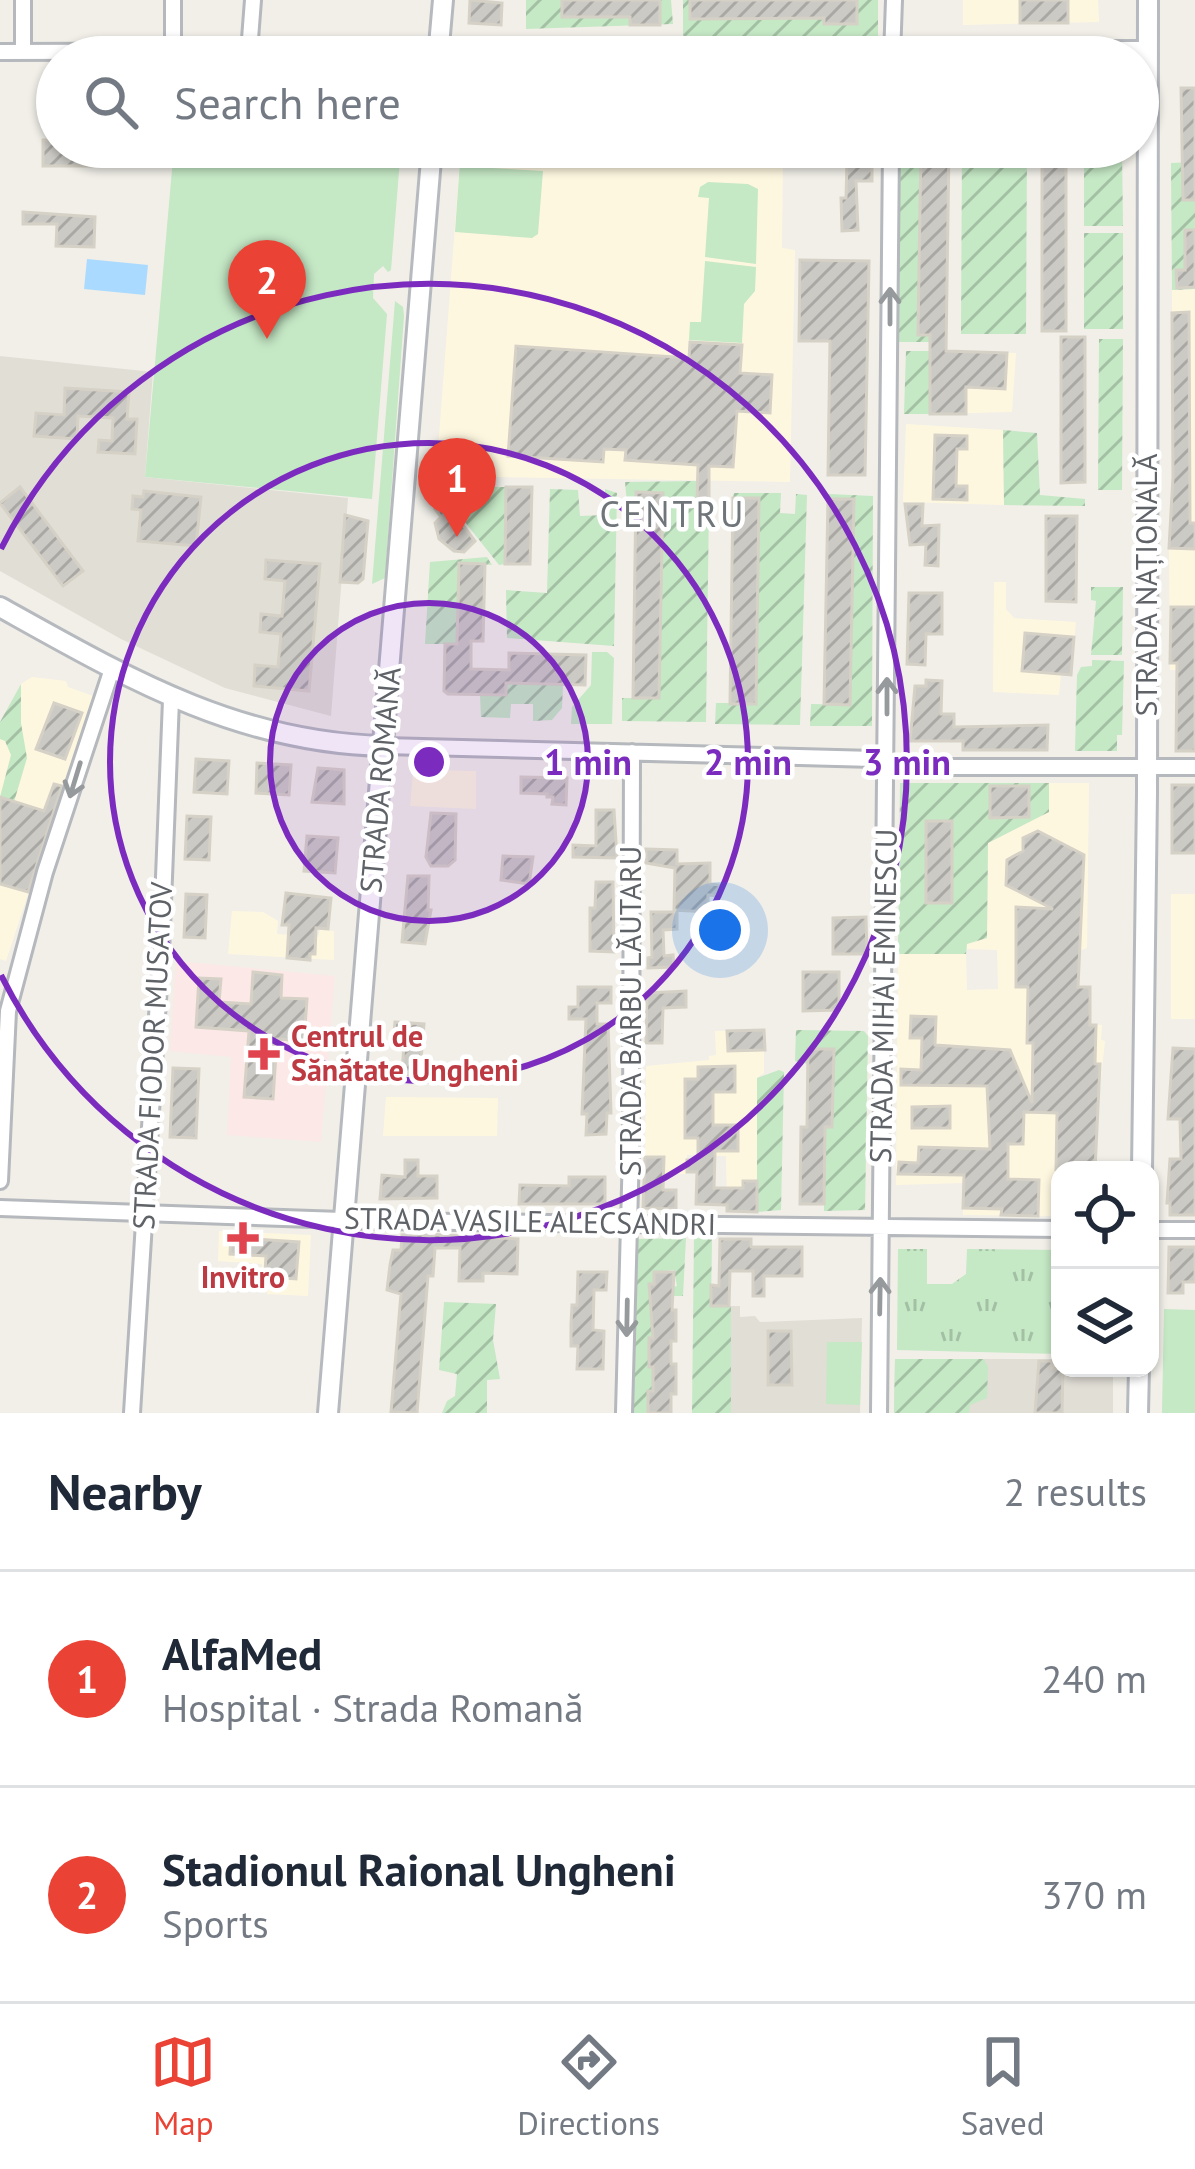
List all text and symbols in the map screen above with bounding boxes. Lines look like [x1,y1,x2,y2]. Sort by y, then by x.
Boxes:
search box [36,36,1159,168]
icon: search [78,69,144,135]
text: Search here [174,73,401,131]
pin: 2 [228,240,306,339]
one-way arrow [879,287,901,326]
pin: 1 [418,438,496,537]
street label: STRADA NAȚIONALĂ [1126,453,1165,717]
district label: CENTRU [600,490,746,537]
street label: STRADA ROMANĂ [350,665,409,894]
one-way arrow [875,677,898,716]
text: 1 min [544,738,632,785]
text: 2 min [704,738,792,785]
text: 3 min [863,738,951,785]
centre of rings [408,741,450,783]
one-way arrow [63,760,85,798]
street label: STRADA MIHAI EMINESCU [860,828,905,1164]
street label: STRADA BARBU LĂUTARU [610,846,649,1176]
street label: STRADA FIODOR MUSATOV [123,880,180,1231]
your location [690,900,750,960]
place label: Centrul de Sănătate Ungheni [291,1016,519,1089]
marker: Centrul de Sănătate Ungheni [248,1038,280,1070]
map controls [1051,1161,1159,1377]
button: locate [1051,1161,1159,1269]
street label: STRADA VASILE ALECSANDRI [344,1198,716,1243]
marker: Invitro [227,1222,259,1254]
place label: Invitro [201,1257,285,1296]
button: layers [1051,1269,1159,1377]
one-way arrow [869,1277,891,1316]
one-way arrow [615,1298,638,1337]
text: Nearby [48,1458,202,1524]
text: 2 results [1004,1466,1147,1517]
text: AlfaMed [162,1624,322,1682]
text: 1 [76,1653,98,1704]
text: 240 m [1041,1653,1147,1704]
text: Hospital · Strada Romană [162,1682,583,1733]
text: Stadionul Raional Ungheni [162,1840,676,1898]
text: 2 [76,1869,98,1920]
text: 370 m [1041,1869,1147,1920]
text: Sports [162,1898,269,1949]
tab: Map [150,2029,216,2144]
tab: Directions [517,2029,660,2144]
tab: Saved [961,2029,1045,2144]

